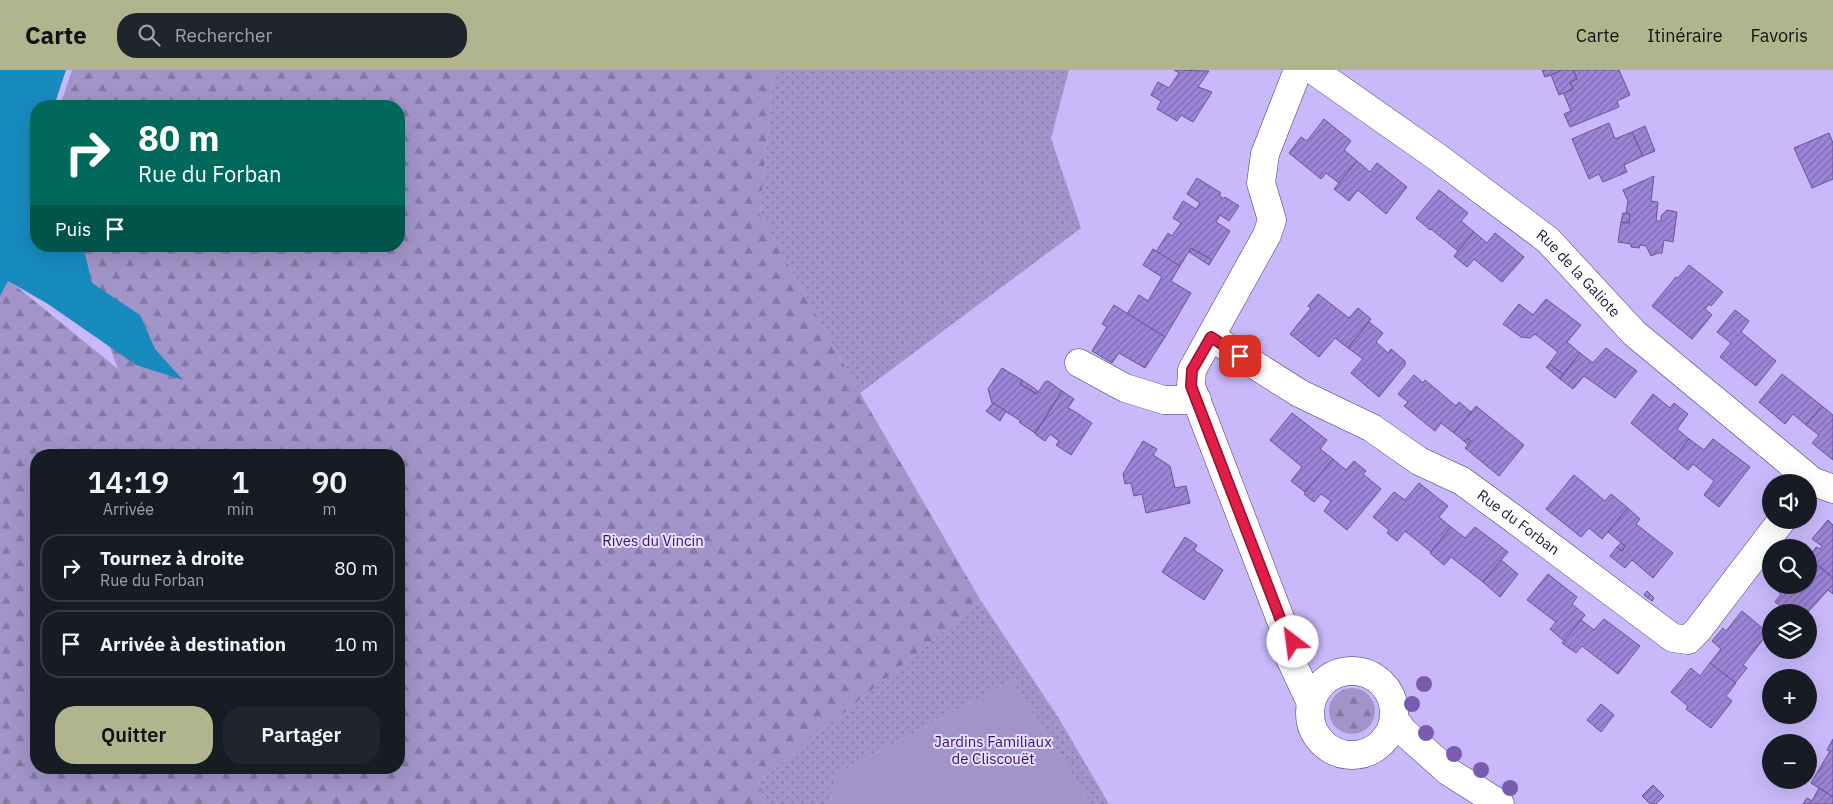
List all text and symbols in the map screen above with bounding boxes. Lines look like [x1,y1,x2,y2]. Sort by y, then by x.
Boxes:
search box [117,13,467,58]
text: Carte [25,19,87,51]
icon: search [135,21,163,49]
text: Rechercher [175,23,272,47]
text: Carte [1576,24,1619,47]
text: Itinéraire [1647,24,1723,47]
text: Favoris [1751,24,1808,47]
text: 80 m [138,115,220,161]
icon: right [55,120,120,185]
text: Rue du Forban [138,159,281,188]
icon: arrive [101,215,129,243]
text: Puis [55,217,91,241]
street label: Rue de la Galiote [1533,225,1625,321]
pin [1219,335,1261,377]
icon: arrive [1226,342,1254,370]
text: 14:19 [88,462,169,501]
text: 1 [231,462,249,501]
text: 90 [311,462,347,501]
map controls [1762,474,1817,789]
button: sound [1762,474,1817,529]
street label: Rue du Forban [1474,485,1564,559]
text: Arrivée [103,499,154,519]
text: min [227,499,254,519]
text: m [322,499,336,519]
park label: Rives du Vincin [602,531,704,550]
button: search [1762,539,1817,594]
text: Tournez à droite [100,546,244,570]
icon: right [57,554,85,582]
text: 80 m [334,556,378,580]
text: Rue du Forban [100,570,204,590]
button: layers [1762,604,1817,659]
position arrow [1266,615,1318,667]
icon: arrive [57,630,85,658]
text: Arrivée à destination [100,632,286,656]
text: 10 m [334,632,378,656]
button: + [1762,669,1817,724]
button: Quitter [55,706,213,764]
button: Partager [223,706,380,764]
park label: Jardins Familiaux de Cliscouët [934,732,1052,768]
button: − [1762,734,1817,789]

